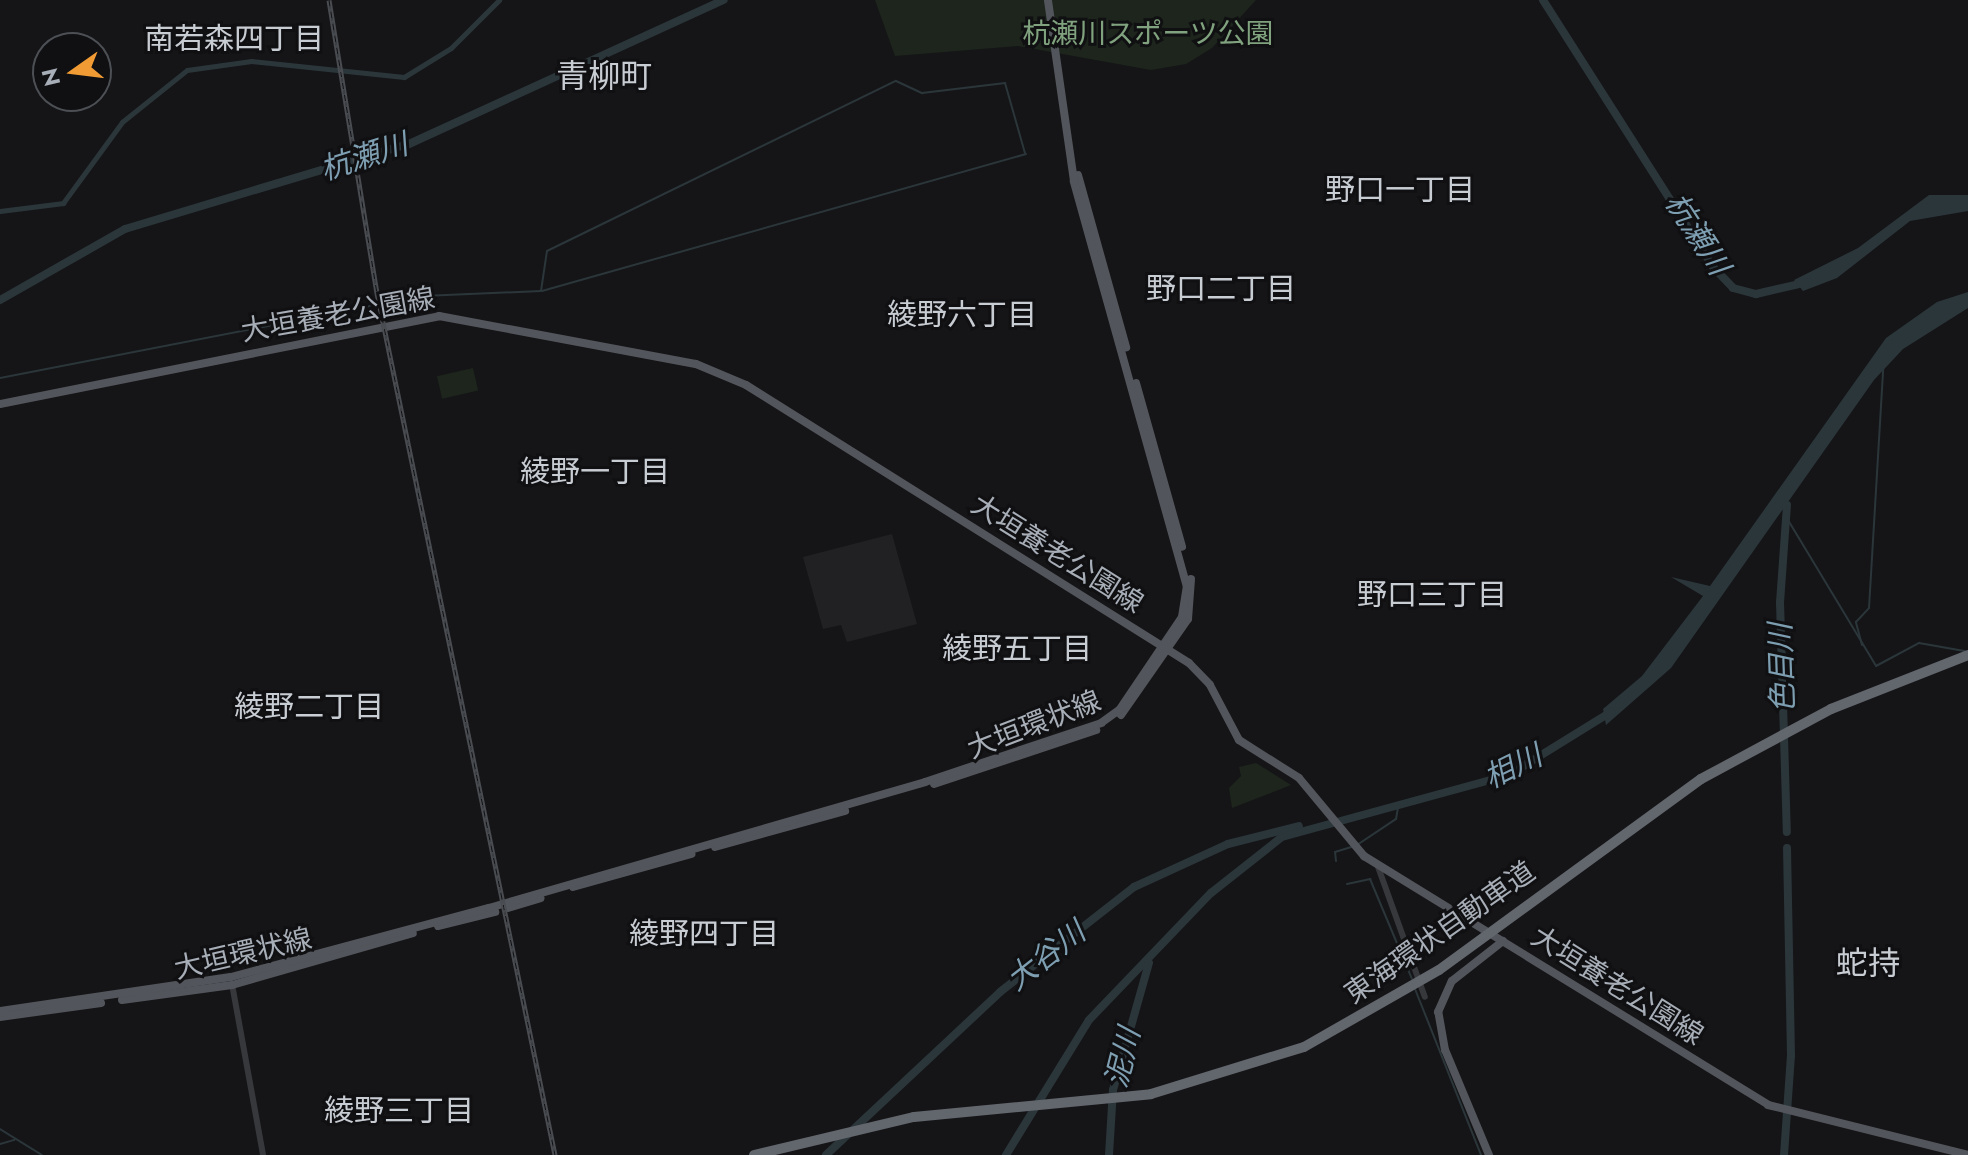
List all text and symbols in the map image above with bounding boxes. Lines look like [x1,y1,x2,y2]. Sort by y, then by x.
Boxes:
park label: 杭瀬川スポーツ公園 [1022,17,1274,51]
district label: 南若森四丁目 [144,21,324,57]
north arrow [32,32,112,112]
district label: 青柳町 [556,57,652,95]
text: N [33,65,68,90]
water label: 杭瀬川 [316,126,412,188]
district label: 野口一丁目 [1325,172,1475,208]
water label: 杭瀬川 [1657,186,1737,282]
district label: 野口二丁目 [1146,271,1296,307]
street label: 大垣養老公園線 [239,281,437,349]
district label: 綾野六丁目 [887,297,1037,333]
district label: 綾野一丁目 [520,454,670,490]
street label: 大垣養老公園線 [965,488,1149,620]
district label: 野口三丁目 [1357,577,1507,613]
water label: 色目川 [1762,622,1802,714]
district label: 綾野五丁目 [942,631,1092,667]
street label: 大垣環状線 [963,684,1105,766]
district label: 綾野二丁目 [234,689,384,725]
water label: 相川 [1478,738,1548,796]
street label: 東海環状自動車道 [1339,855,1541,1011]
water label: 大谷川 [999,914,1093,998]
district label: 綾野四丁目 [629,916,779,952]
street label: 大垣養老公園線 [1525,920,1709,1052]
street label: 大垣環状線 [171,922,315,986]
district label: 蛇持 [1836,944,1900,982]
water label: 泥川 [1098,1025,1148,1091]
district label: 綾野三丁目 [324,1093,474,1129]

